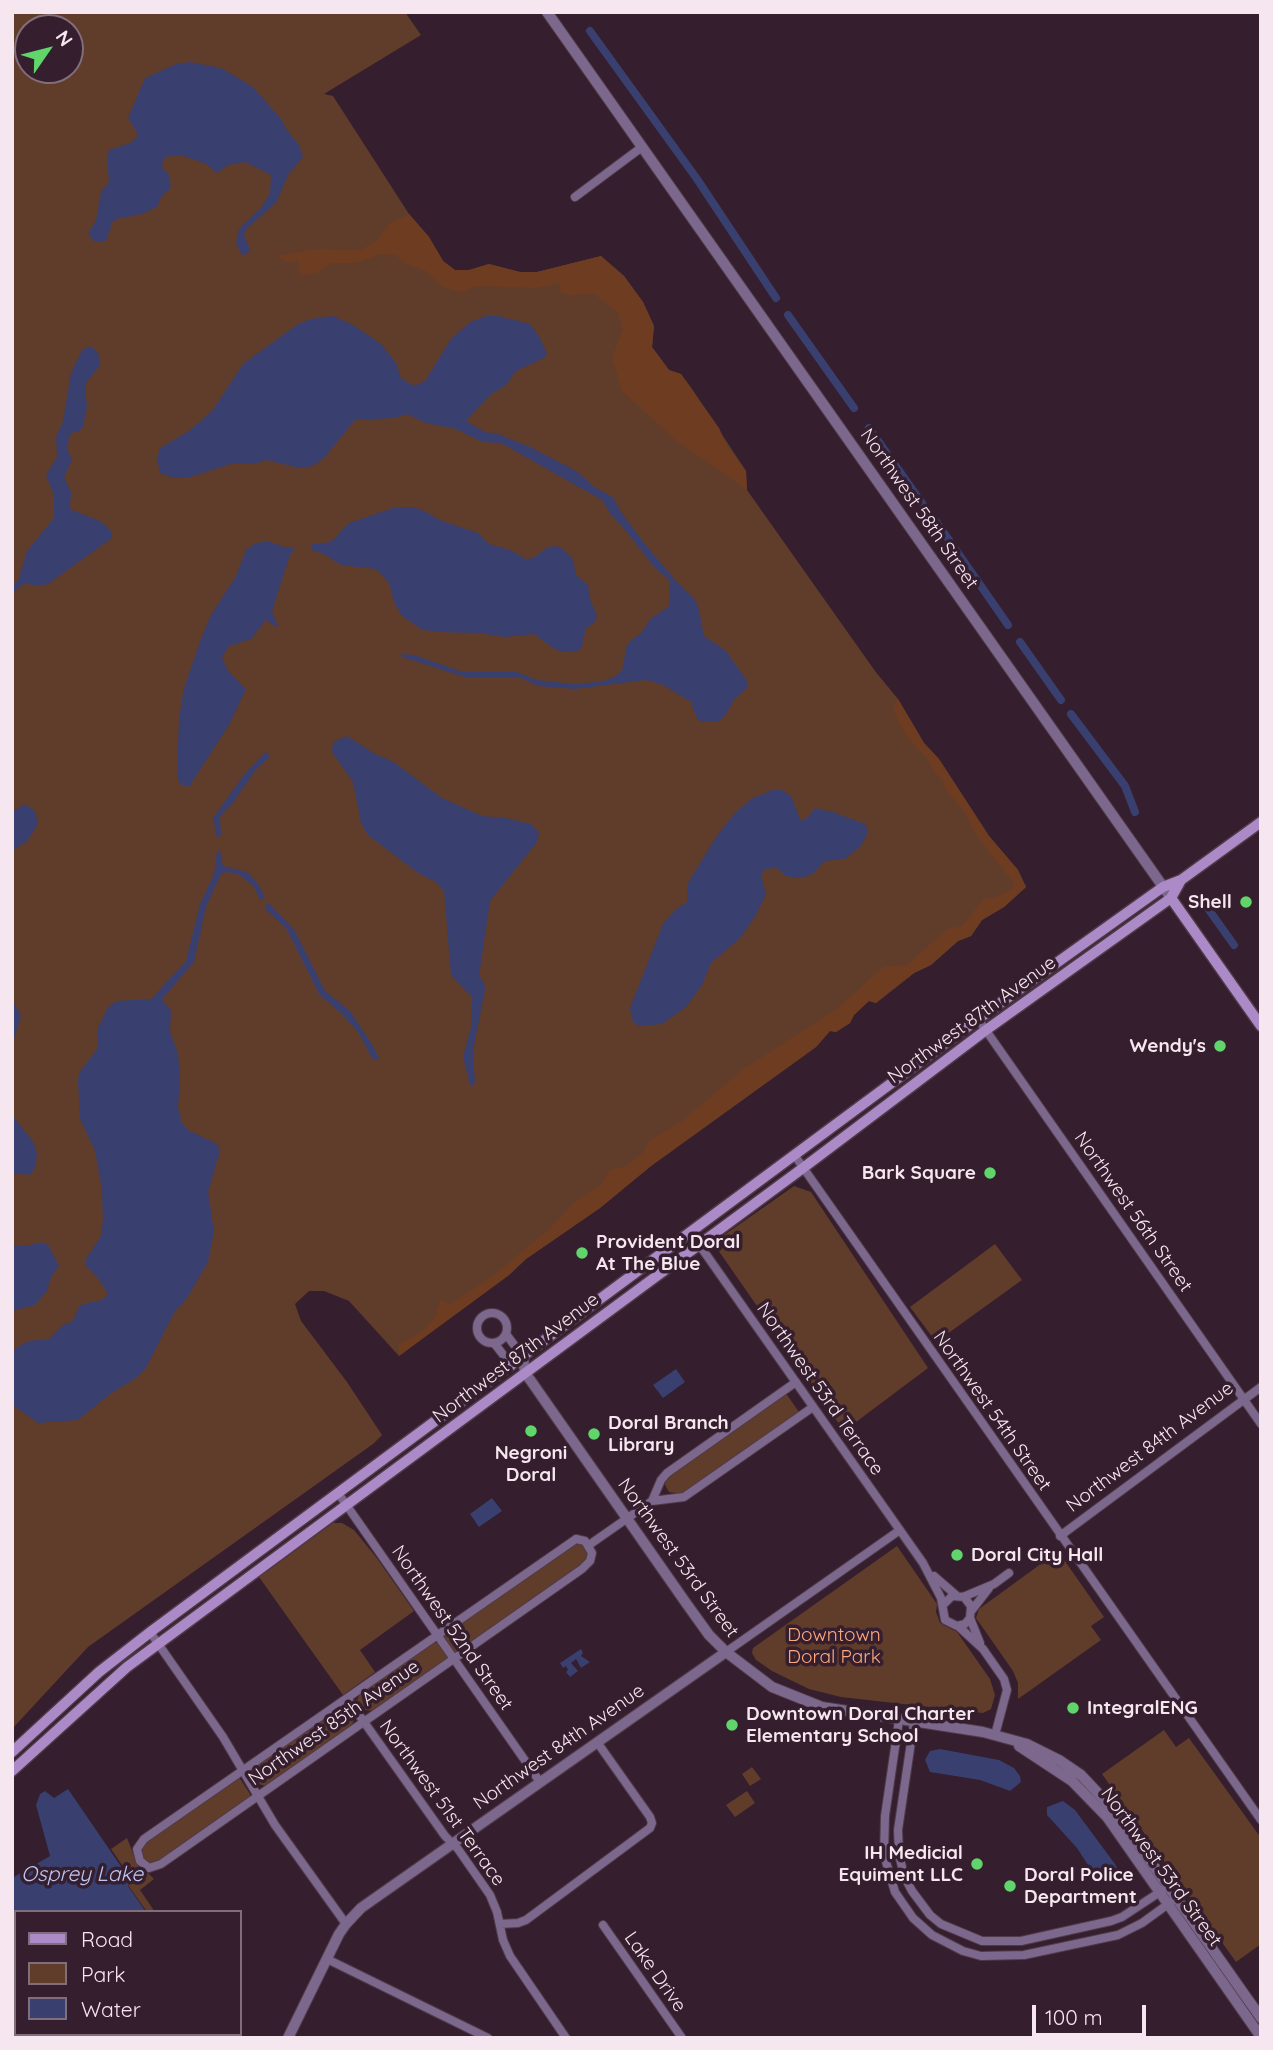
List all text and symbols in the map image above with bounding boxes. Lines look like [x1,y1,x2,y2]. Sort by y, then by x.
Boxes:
north arrow [14,14,84,84]
text: N [51,25,78,51]
street label: Northwest 58th Street [855,424,983,594]
place label: Shell [1188,891,1232,913]
marker: Shell [1238,894,1254,910]
street label: Northwest 87th Avenue [883,951,1061,1089]
place label: Wendy's [1130,1035,1206,1057]
marker: Wendy's [1212,1038,1228,1054]
street label: Northwest 56th Street [1069,1128,1197,1296]
place label: Bark Square [862,1162,976,1184]
marker: Bark Square [982,1165,998,1181]
place label: Provident Doral At The Blue [596,1231,740,1275]
marker: Provident Doral At The Blue [574,1245,590,1261]
street label: Northwest 87th Avenue [428,1288,604,1428]
street label: Northwest 53rd Terrace [752,1298,888,1480]
street label: Northwest 54th Street [928,1327,1056,1495]
street label: Northwest 84th Avenue [1062,1377,1238,1517]
place label: Doral Branch Library [608,1412,729,1456]
marker: Negroni Doral [523,1423,539,1439]
marker: Doral Branch Library [586,1426,602,1442]
place label: Negroni Doral [495,1442,567,1486]
street label: Northwest 53rd Street [613,1474,743,1642]
street label: Northwest 52nd Street [386,1541,518,1715]
place label: Doral City Hall [971,1544,1103,1566]
marker: Doral City Hall [949,1547,965,1563]
park label: Downtown Doral Park [787,1624,881,1668]
street label: Northwest 85th Avenue [244,1655,424,1791]
street label: Northwest 84th Avenue [469,1679,649,1815]
place label: IntegralENG [1087,1697,1198,1719]
marker: IntegralENG [1065,1700,1081,1716]
place label: Downtown Doral Charter Elementary School [746,1703,975,1747]
street label: Northwest 51st Terrace [374,1715,510,1891]
marker: Downtown Doral Charter Elementary School [724,1717,740,1733]
street label: Northwest 53rd Street [1096,1783,1226,1951]
place label: IH Medicial Equiment LLC [838,1842,963,1886]
marker: IH Medicial Equiment LLC [969,1856,985,1872]
water label: Osprey Lake [21,1862,143,1888]
place label: Doral Police Department [1024,1864,1137,1908]
marker: Doral Police Department [1002,1878,1018,1894]
legend [14,1910,242,2036]
text: Road [81,1926,133,1952]
street label: Lake Drive [619,1927,691,2017]
text: Park [81,1961,125,1987]
scale bar [1035,1990,1149,2034]
text: Water [81,1996,141,2022]
text: 100 m [1045,2004,1103,2030]

